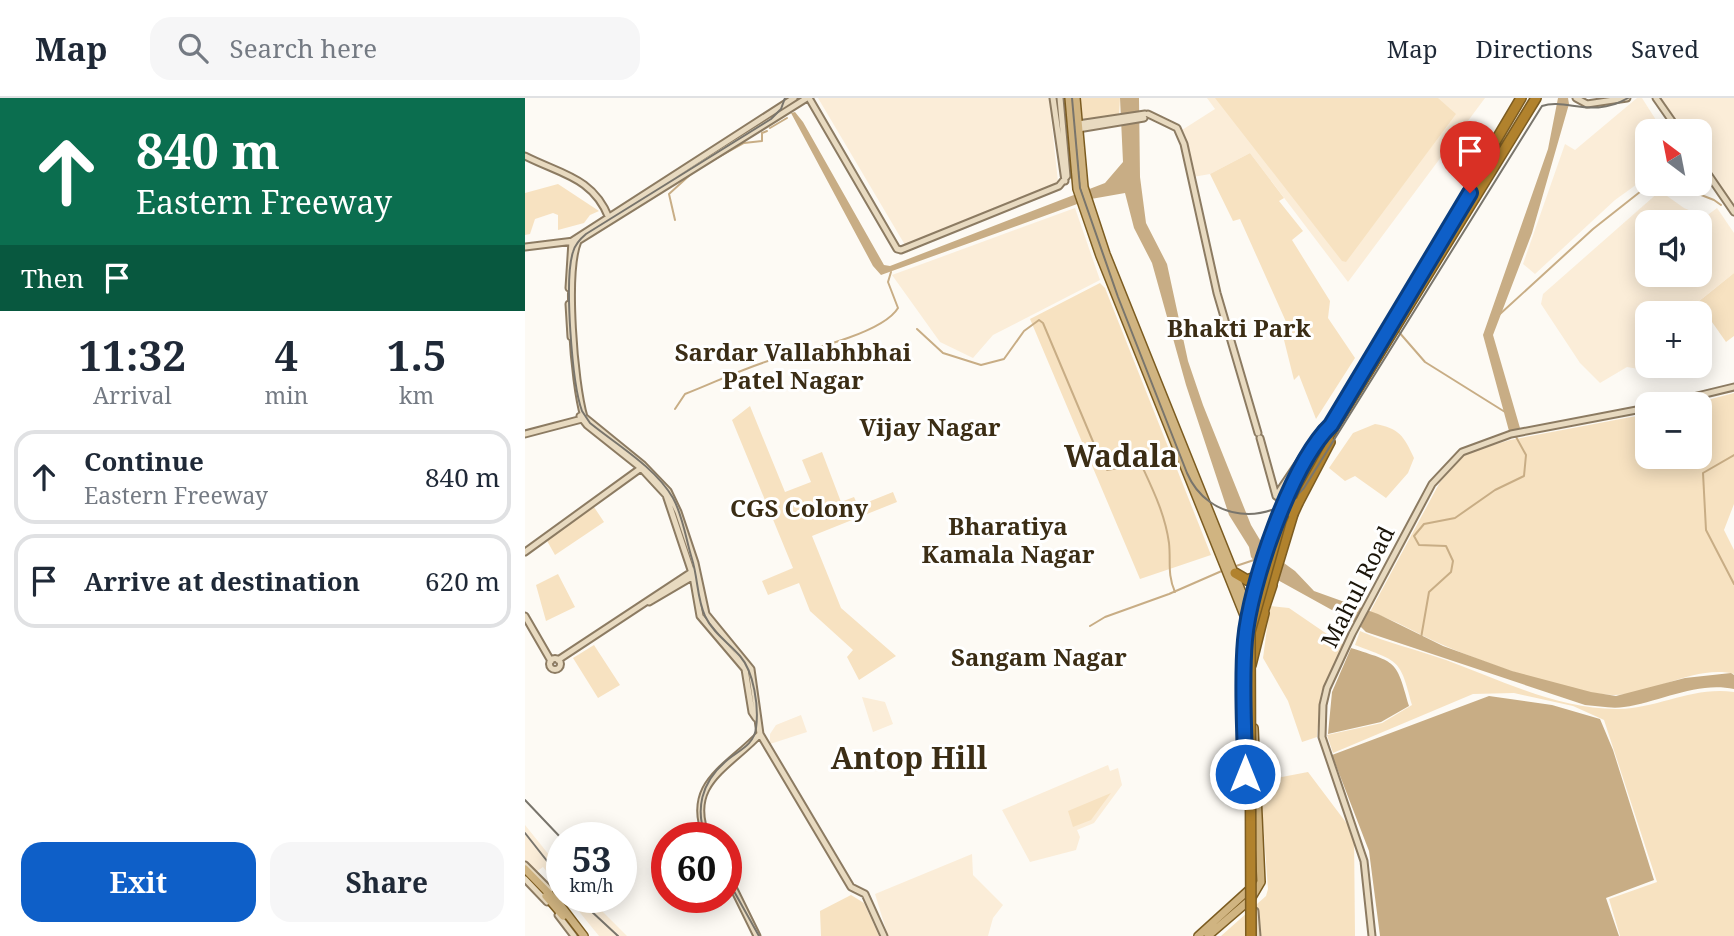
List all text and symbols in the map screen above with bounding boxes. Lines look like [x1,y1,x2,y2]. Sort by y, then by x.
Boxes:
search box [150,17,640,80]
text: Map [35,26,108,71]
icon: search [174,29,212,67]
text: Search here [230,30,377,66]
text: Map [1387,32,1438,65]
text: Directions [1476,32,1593,65]
text: Saved [1631,32,1699,65]
text: 840 m [136,117,280,183]
north arrow [1635,119,1711,196]
map controls [1635,119,1712,469]
pin [1440,121,1500,193]
icon: ahead [21,126,112,217]
icon: arrive [1451,132,1489,170]
text: Eastern Freeway [136,180,392,223]
button: sound [1635,210,1712,287]
icon: arrive [98,259,136,297]
text: Then [21,260,84,296]
button: + [1635,301,1712,378]
district label: Bhakti Park [1167,311,1312,344]
text: 11:32 [78,326,186,383]
text: 4 [275,326,298,383]
text: 1.5 [387,326,447,383]
district label: Sardar Vallabhbhai Patel Nagar [675,335,912,396]
text: Arrival [93,379,172,411]
text: min [264,379,308,411]
text: km [399,379,434,411]
button: − [1635,392,1712,469]
district label: Vijay Nagar [859,410,1001,443]
district label: Wadala [1064,435,1178,476]
text: Continue [84,443,204,479]
icon: ahead [25,458,63,496]
text: 840 m [425,459,500,495]
text: Eastern Freeway [84,479,268,511]
district label: CGS Colony [730,491,868,524]
district label: Bharatiya Kamala Nagar [922,509,1095,570]
street label: Mahul Road [1313,520,1401,653]
icon: arrive [25,562,63,600]
text: Arrive at destination [84,563,360,599]
text: 620 m [425,563,500,599]
district label: Sangam Nagar [951,640,1127,673]
district label: Antop Hill [831,737,988,778]
position arrow [1208,737,1282,811]
speed limit sign: 60 [651,822,742,913]
text: 53 [572,835,611,882]
button: Exit [21,842,256,922]
button: Share [270,842,504,922]
text: km/h [569,873,614,897]

